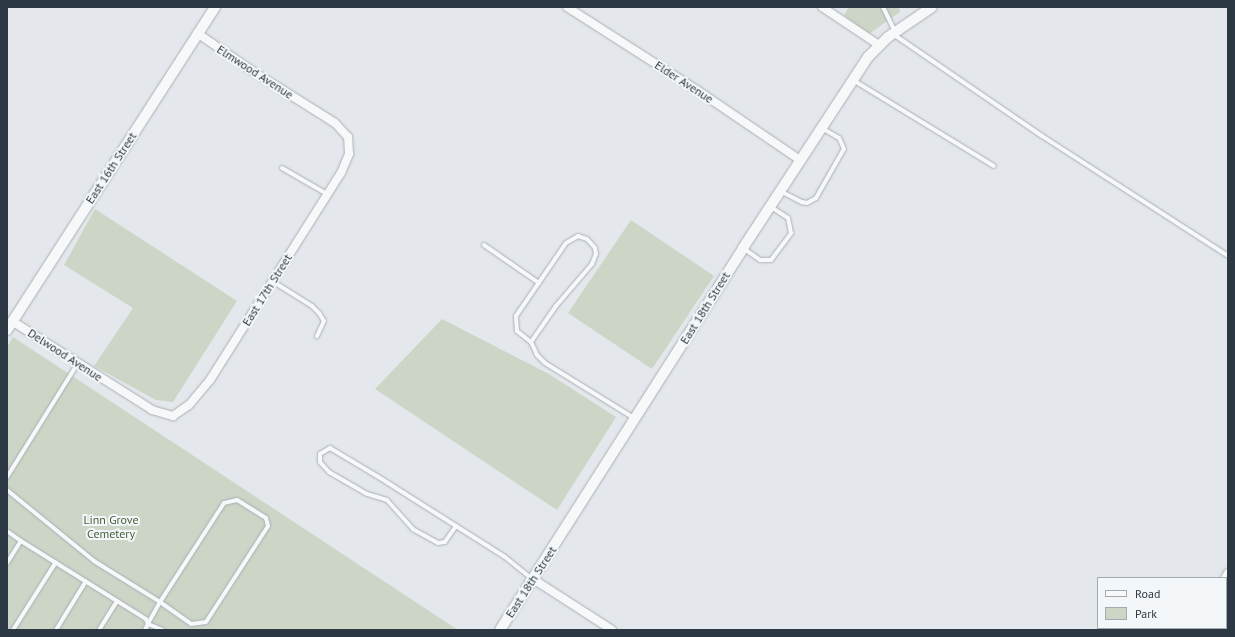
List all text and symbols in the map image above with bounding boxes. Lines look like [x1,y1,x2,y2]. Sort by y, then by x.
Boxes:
street label: Elmwood Avenue [214,42,296,102]
street label: Elder Avenue [652,58,716,106]
street label: East 16th Street [83,130,139,206]
street label: East 17th Street [239,251,295,329]
street label: East 18th Street [677,269,733,347]
street label: Delwood Avenue [25,326,105,384]
park label: Linn Grove Cemetery [83,513,139,541]
street label: East 18th Street [503,544,559,620]
legend [1097,577,1227,629]
text: Road [1135,586,1160,601]
text: Park [1135,606,1157,621]

